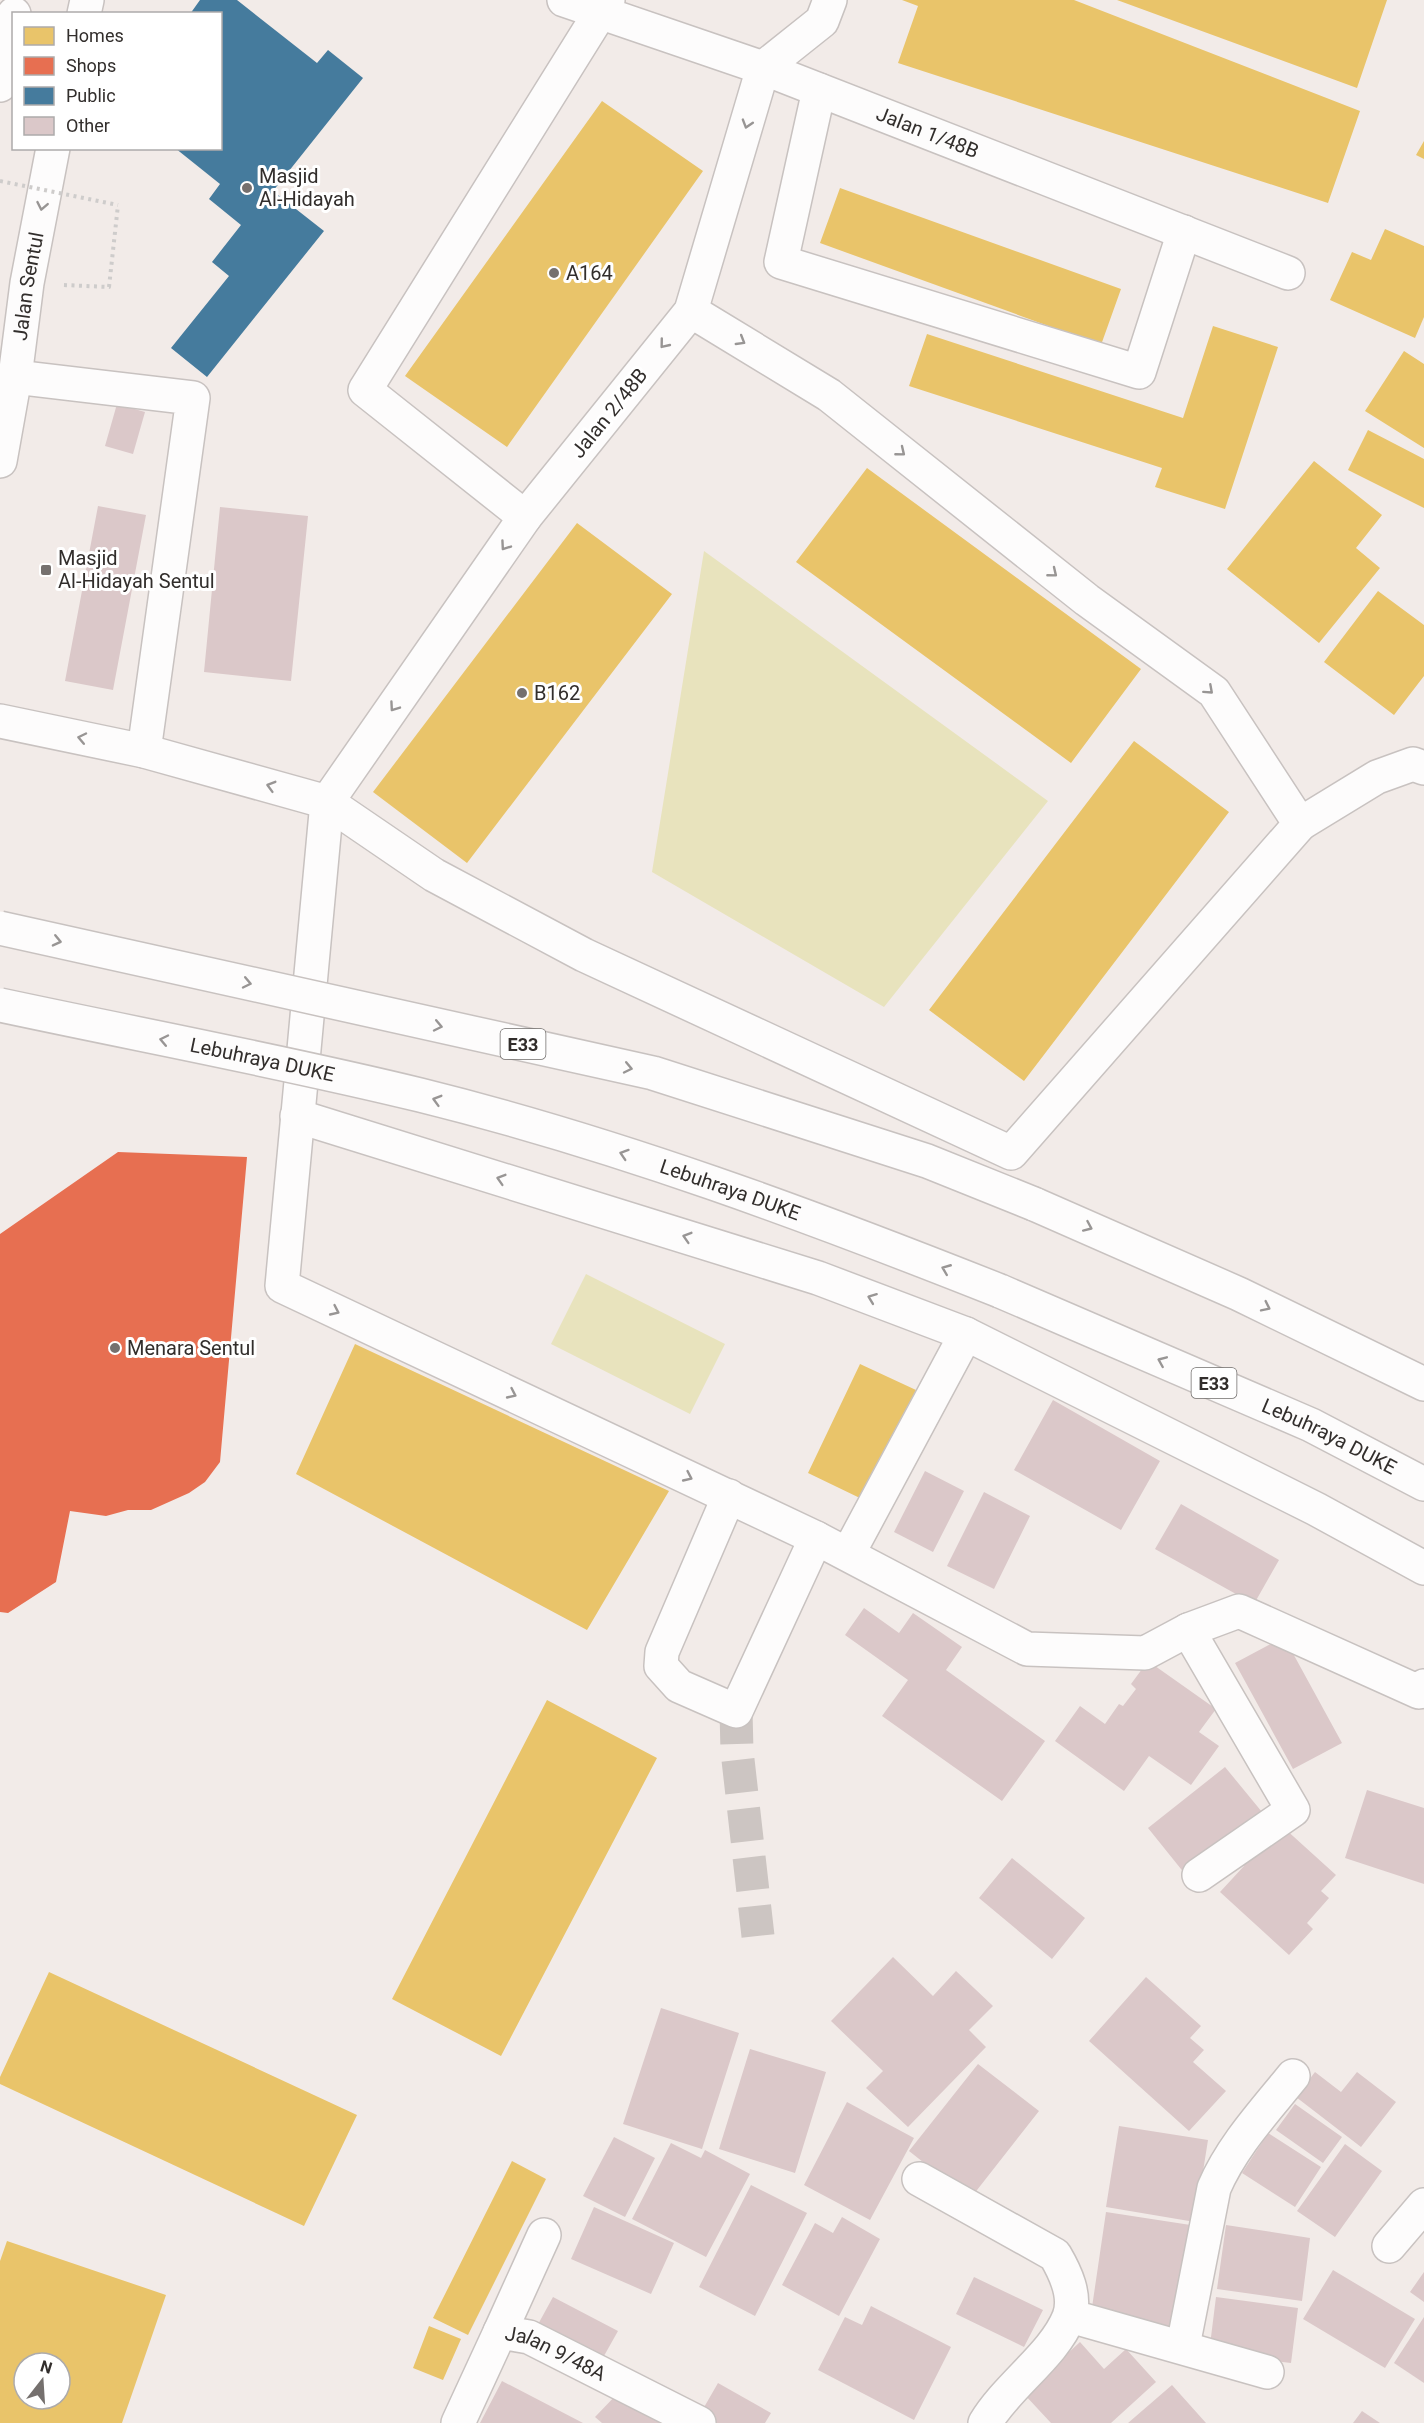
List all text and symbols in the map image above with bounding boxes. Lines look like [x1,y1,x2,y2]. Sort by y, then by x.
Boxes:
legend [12,12,222,150]
text: Homes [66,25,124,46]
text: Shops [66,55,116,76]
text: Public [66,85,116,106]
street label: Jalan 1/48B [873,101,982,163]
text: Other [66,115,110,136]
one-way arrow [742,118,754,129]
place label: Masjid Al-Hidayah [259,164,355,211]
marker: Masjid Al-Hidayah [240,181,254,195]
one-way arrow [36,201,49,211]
street label: Jalan Sentul [8,230,49,342]
place label: A164 [566,261,613,285]
marker: A164 [547,266,561,280]
one-way arrow [735,334,745,346]
one-way arrow [661,337,672,348]
street label: Jalan 2/48B [566,363,652,463]
one-way arrow [894,445,905,456]
one-way arrow [501,540,512,551]
place label: Masjid Al-Hidayah Sentul [58,546,215,593]
marker: Masjid Al-Hidayah Sentul [39,563,53,577]
one-way arrow [1047,566,1058,577]
place label: B162 [534,681,580,705]
one-way arrow [1203,683,1213,694]
marker: B162 [515,686,529,700]
one-way arrow [390,700,401,711]
one-way arrow [77,732,87,745]
one-way arrow [266,781,276,794]
one-way arrow [52,933,62,946]
one-way arrow [242,976,252,989]
one-way arrow [432,1018,442,1031]
road number: E33 [500,1029,546,1059]
street label: Lebuhraya DUKE [188,1033,337,1087]
one-way arrow [160,1034,170,1047]
one-way arrow [623,1060,633,1073]
one-way arrow [432,1095,443,1107]
one-way arrow [619,1149,630,1161]
street label: Lebuhraya DUKE [657,1154,804,1225]
one-way arrow [496,1174,507,1186]
one-way arrow [1081,1220,1092,1232]
one-way arrow [682,1232,693,1244]
one-way arrow [941,1264,952,1277]
one-way arrow [867,1293,878,1306]
one-way arrow [1259,1299,1270,1311]
one-way arrow [329,1303,340,1315]
place label: Menara Sentul [127,1336,255,1360]
marker: Menara Sentul [108,1341,122,1355]
one-way arrow [1158,1356,1169,1368]
road number: E33 [1192,1368,1236,1398]
one-way arrow [505,1386,516,1398]
street label: Lebuhraya DUKE [1258,1393,1401,1480]
one-way arrow [682,1470,693,1482]
street label: Jalan 9/48A [503,2321,610,2386]
north arrow [12,2351,72,2411]
text: N [38,2356,54,2378]

